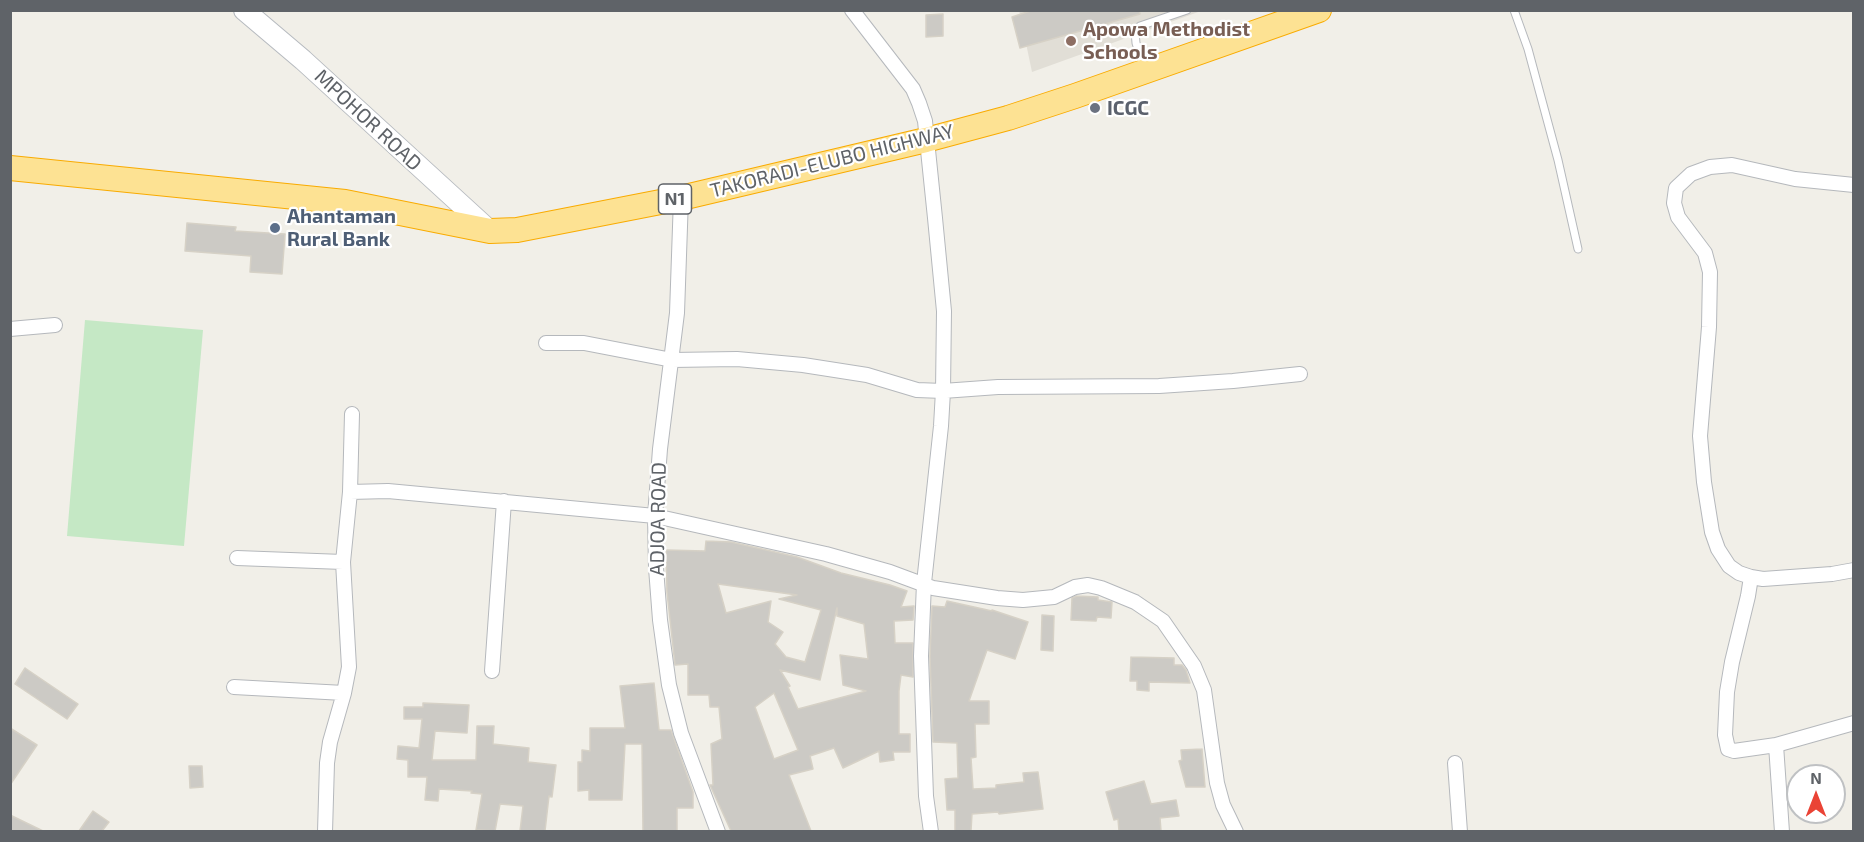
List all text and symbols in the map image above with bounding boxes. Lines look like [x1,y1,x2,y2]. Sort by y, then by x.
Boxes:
place label: Apowa Methodist Schools [1083,17,1250,64]
marker: Apowa Methodist Schools [1064,34,1078,48]
street label: MPOHOR ROAD [309,64,427,176]
place label: ICGC [1107,96,1149,120]
marker: ICGC [1088,101,1102,115]
street label: TAKORADI-ELUBO HIGHWAY [708,119,956,203]
road number: N1 [658,184,692,214]
place label: Ahantaman Rural Bank [287,204,396,251]
marker: Ahantaman Rural Bank [268,221,282,235]
street label: ADJOA ROAD [645,462,671,576]
north arrow [1786,764,1846,824]
text: N [1810,768,1822,787]

